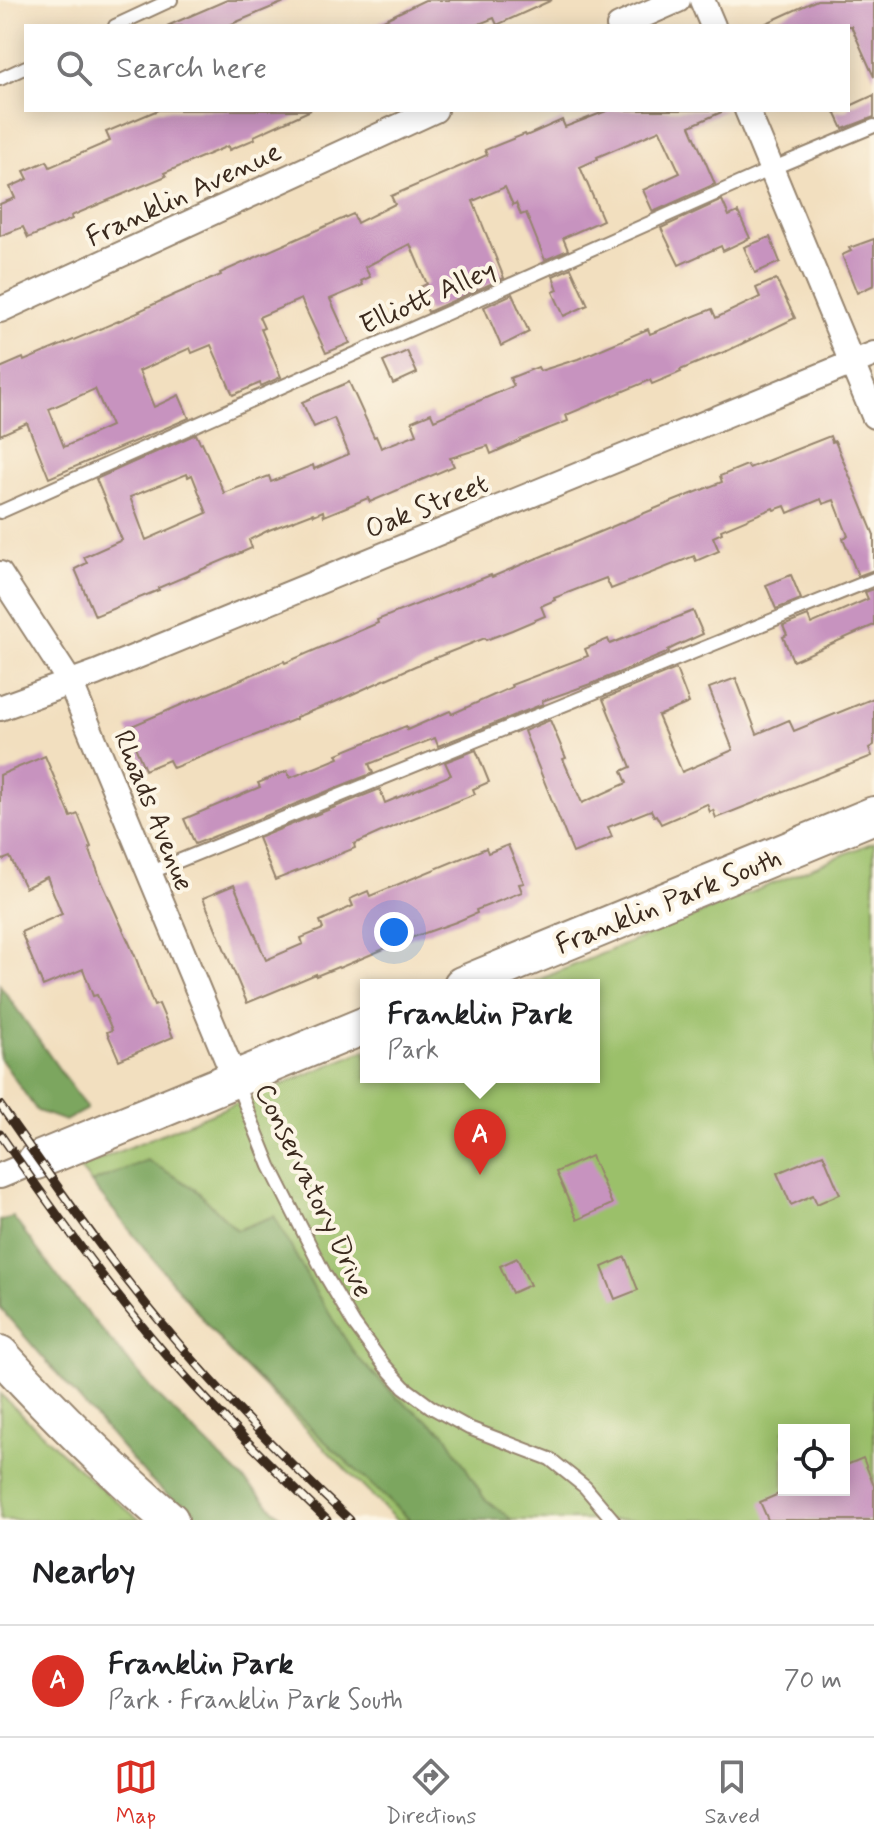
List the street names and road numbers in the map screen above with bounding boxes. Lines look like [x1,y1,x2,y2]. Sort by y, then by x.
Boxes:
street label: Franklin Avenue [81,134,288,257]
street label: Elliott Alley [355,252,502,345]
street label: Oak Street [360,466,494,549]
street label: Rhoads Avenue [104,725,202,897]
street label: Franklin Park South [551,840,787,964]
street label: Conservatory Drive [245,1078,381,1305]

